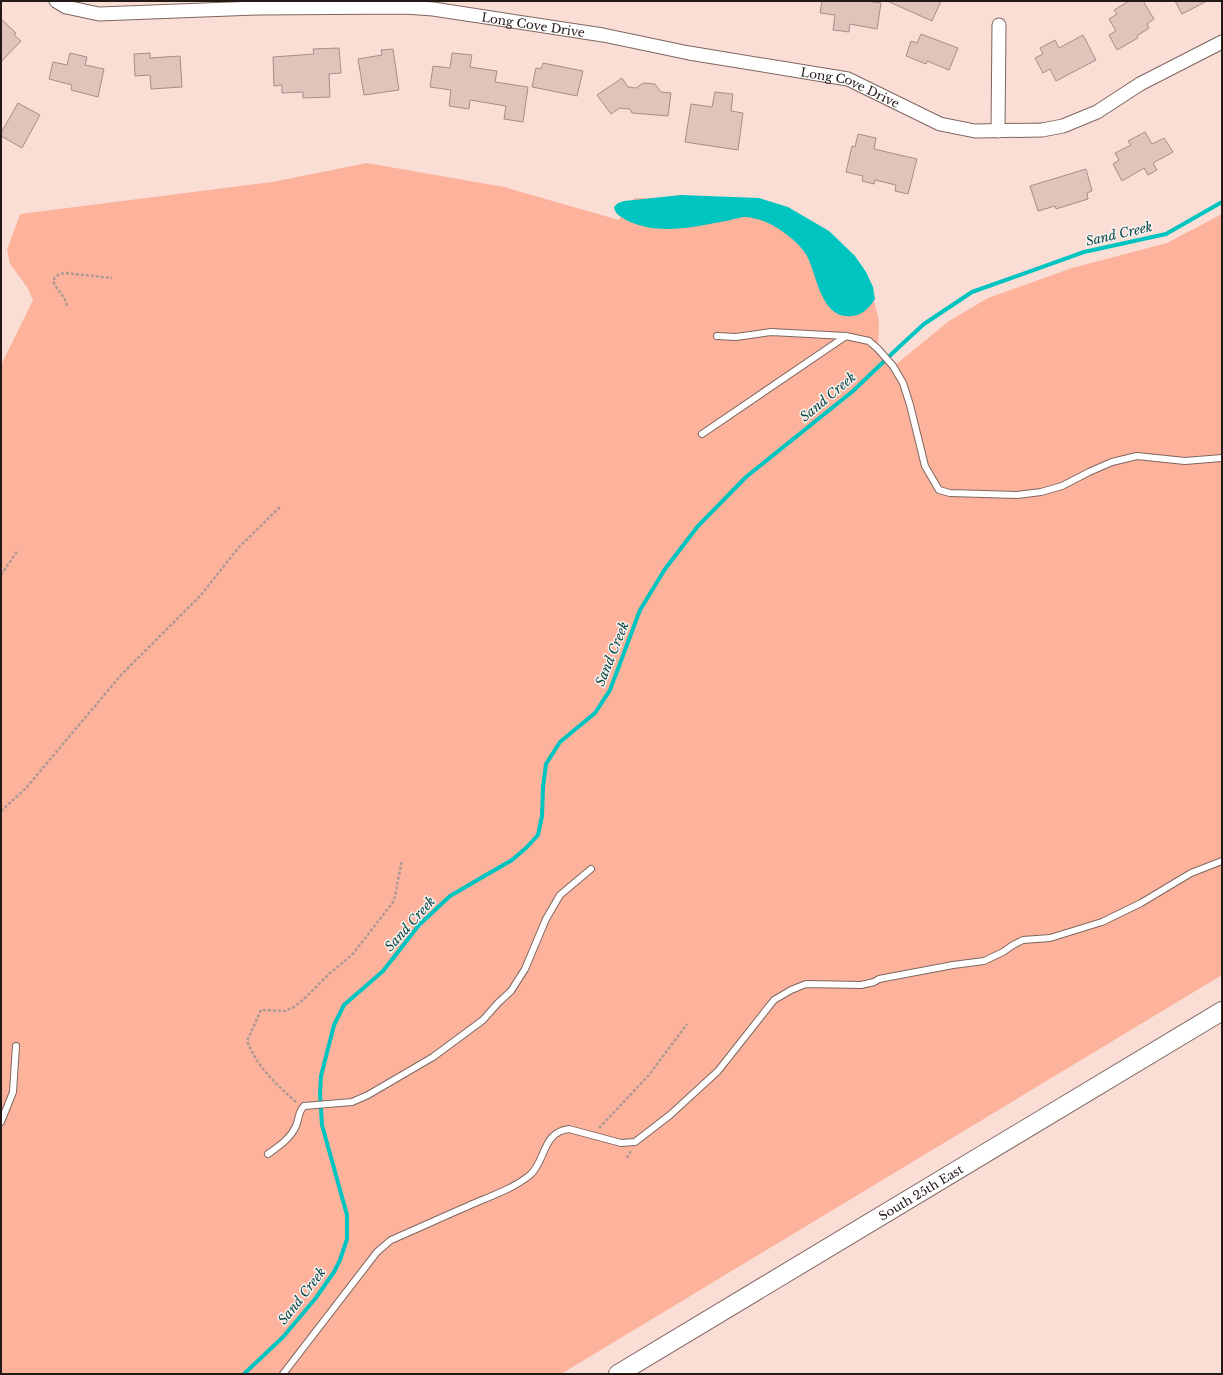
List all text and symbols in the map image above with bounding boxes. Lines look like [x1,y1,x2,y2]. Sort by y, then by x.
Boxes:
street label: Long Cove Drive [481,9,586,40]
street label: Long Cove Drive [800,64,902,111]
water label: Sand Creek [1084,218,1154,250]
water label: Sand Creek [797,368,860,425]
water label: Sand Creek [591,619,633,689]
water label: Sand Creek [381,893,439,955]
street label: South 25th East [876,1161,966,1223]
water label: Sand Creek [274,1264,330,1328]

